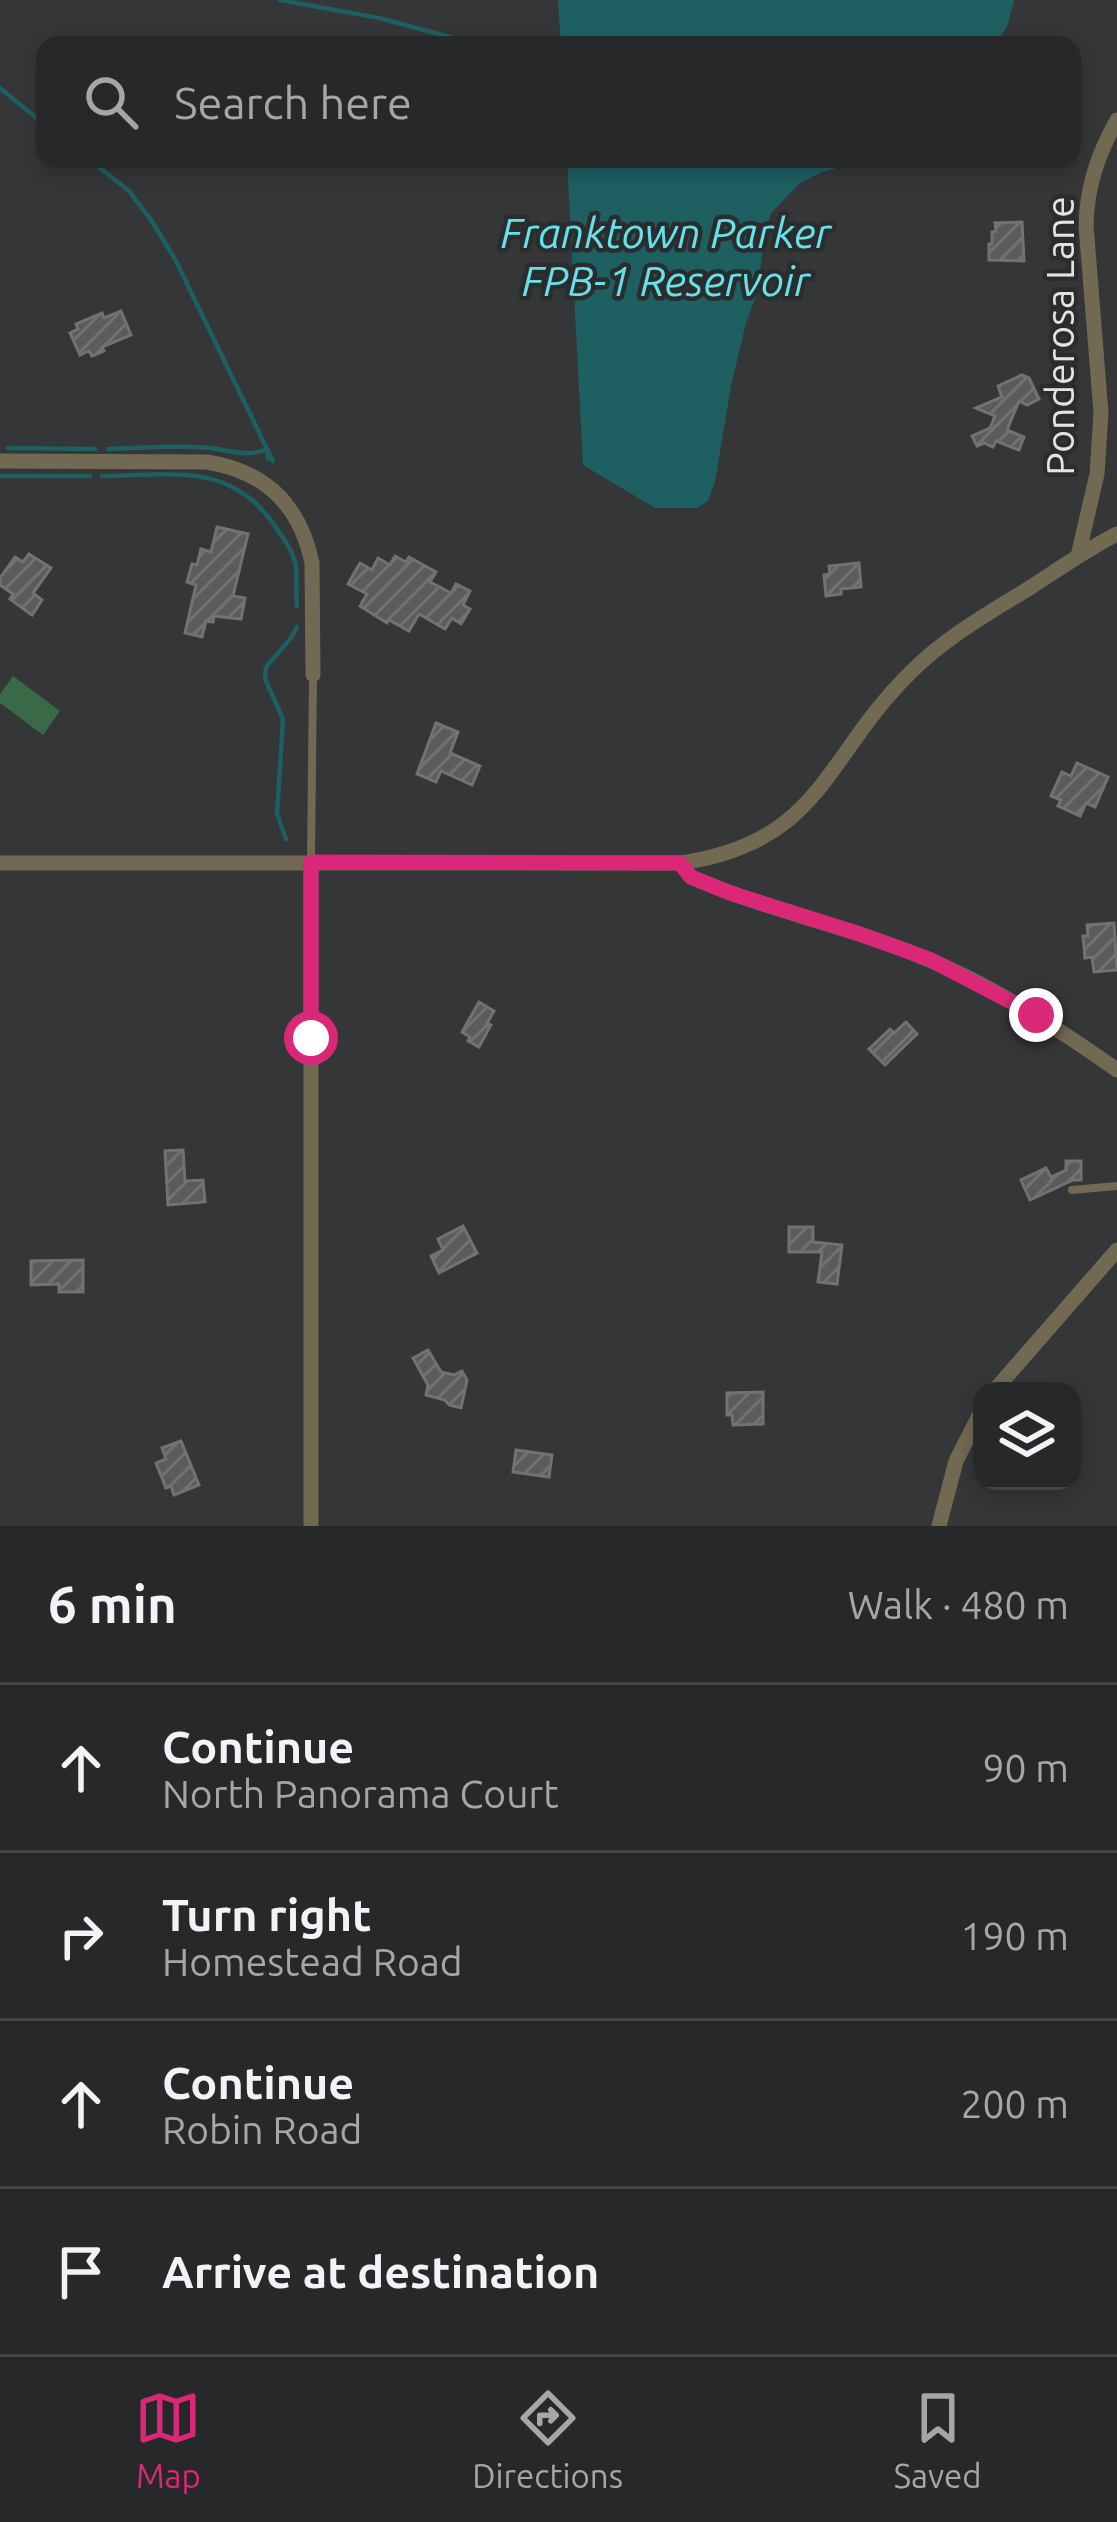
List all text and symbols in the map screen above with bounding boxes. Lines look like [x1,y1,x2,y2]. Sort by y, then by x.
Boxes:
search box [36,36,1081,168]
icon: search [78,69,144,135]
text: Search here [174,77,412,128]
street label: Ponderosa Lane [1038,196,1081,476]
water label: Franktown Parker FPB-1 Reservoir [501,209,833,304]
route end [1009,988,1063,1042]
route start [284,1011,338,1065]
map controls [973,1382,1081,1490]
button: layers [973,1382,1081,1490]
text: 6 min [48,1575,177,1633]
text: Walk · 480 m [848,1583,1069,1626]
text: Continue [162,1721,354,1772]
icon: ahead [48,1735,114,1801]
text: 90 m [982,1746,1069,1789]
text: North Panorama Court [162,1772,559,1815]
text: Turn right [162,1889,371,1940]
icon: right [48,1903,114,1969]
text: 190 m [960,1914,1069,1957]
text: Homestead Road [162,1940,463,1983]
text: Continue [162,2057,354,2108]
icon: ahead [48,2071,114,2137]
text: 200 m [960,2082,1069,2125]
text: Robin Road [162,2108,362,2151]
icon: arrive [48,2239,114,2305]
text: Arrive at destination [162,2246,599,2297]
tab: Map [135,2385,201,2494]
tab: Directions [472,2385,623,2494]
tab: Saved [894,2385,982,2494]

